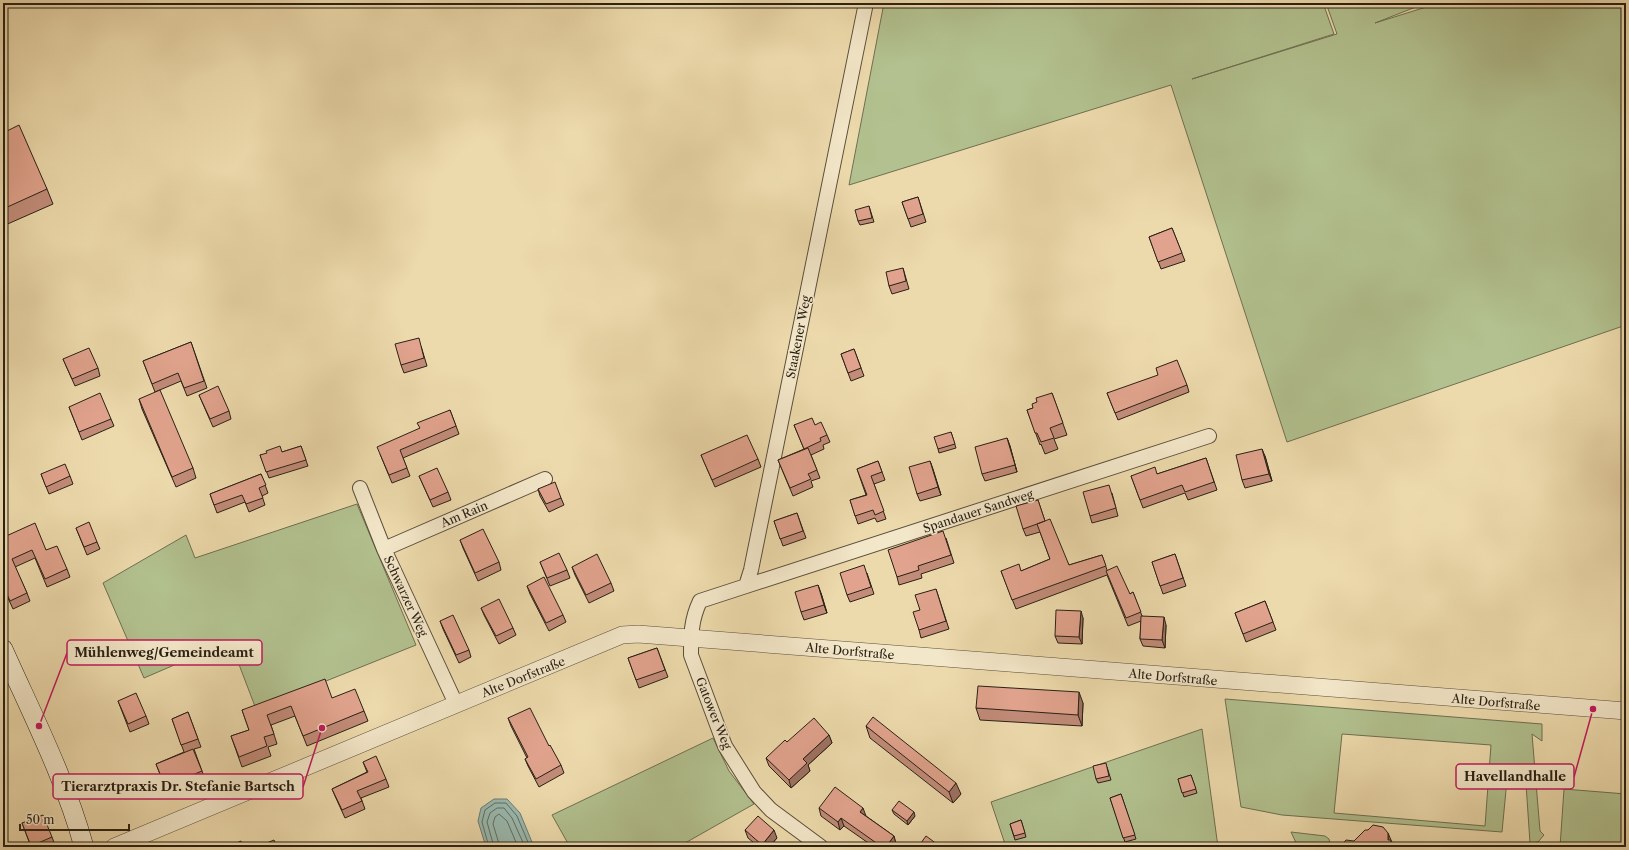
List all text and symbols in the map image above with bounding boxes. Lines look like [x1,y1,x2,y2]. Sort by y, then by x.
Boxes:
street label: Staakener Weg [783,294,814,380]
street label: Spandauer Sandweg [921,486,1036,536]
street label: Am Rain [437,497,490,531]
street label: Schwarzer Weg [381,553,432,639]
callout: Mühlenweg/Gemeindeamt [67,640,262,665]
street label: Alte Dorfstraße [804,640,895,662]
text: Mühlenweg/Gemeindeamt [74,644,254,660]
street label: Alte Dorfstraße [478,653,567,701]
street label: Alte Dorfstraße [1127,666,1218,688]
street label: Gatower Weg [693,675,735,752]
street label: Alte Dorfstraße [1450,691,1541,713]
callout: Havellandhalle [1456,764,1574,789]
text: Havellandhalle [1464,768,1566,784]
callout: Tierarztpraxis Dr. Stefanie Bartsch [53,774,303,799]
text: Tierarztpraxis Dr. Stefanie Bartsch [61,778,295,794]
scale bar [20,806,129,832]
text: 50 m [26,812,55,827]

